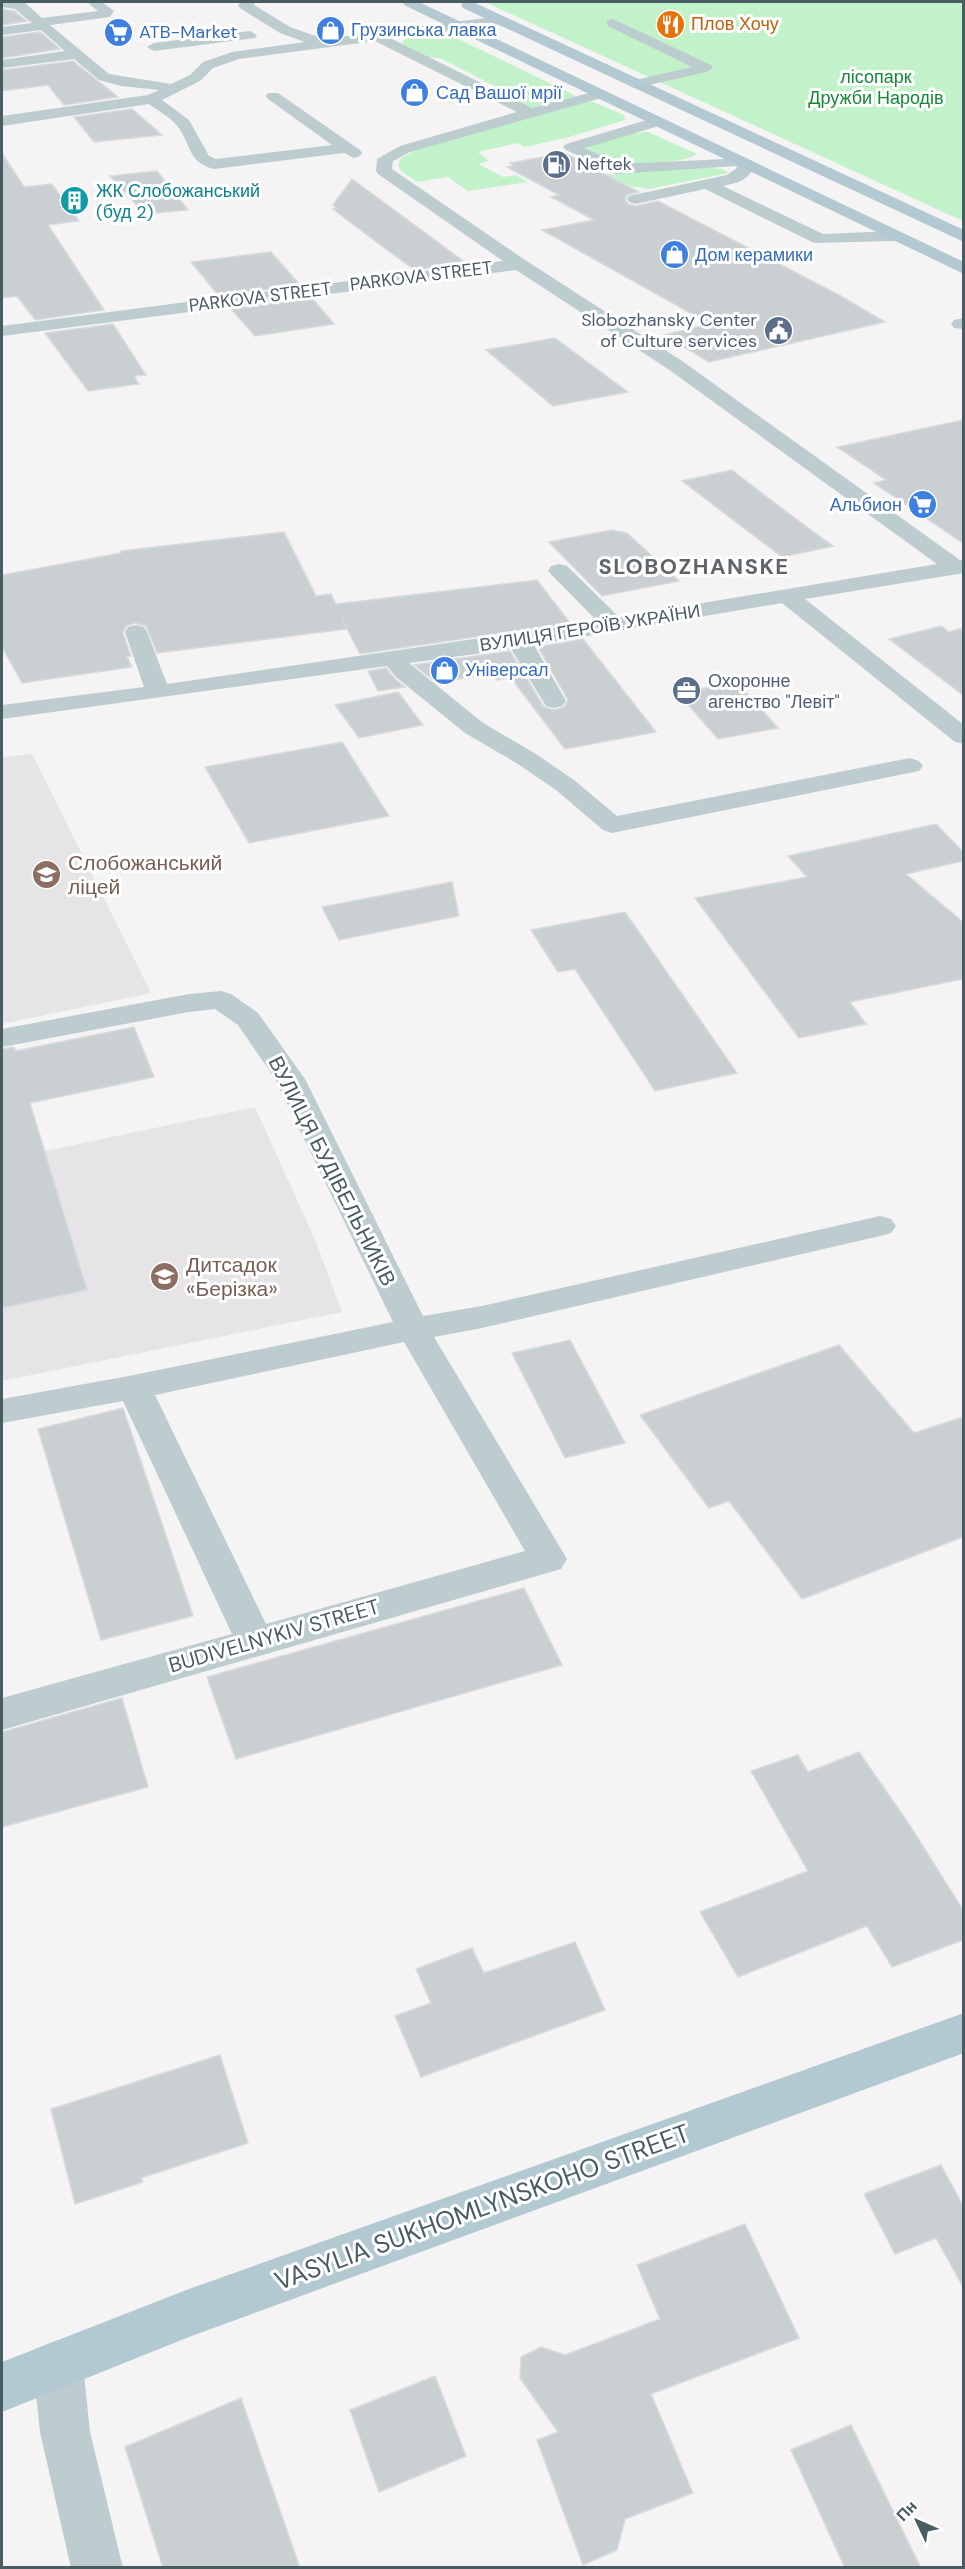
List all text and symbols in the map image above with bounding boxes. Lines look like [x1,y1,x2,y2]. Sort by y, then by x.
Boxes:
restaurant icon: Плов Хочу [654,8,686,40]
place label: Плов Хочу [691,12,779,36]
shop icon: Грузинська лавка [314,14,346,46]
supermarket icon: ATB-Market [102,16,134,48]
place label: Грузинська лавка [351,18,498,42]
place label: ATB-Market [139,20,237,44]
park label: лісопарк Дружби Народів [808,65,944,110]
shop icon: Сад Вашої мрії [399,77,431,109]
place label: Сад Вашої мрії [436,81,562,105]
fuel station icon: Neftek [540,148,572,180]
place label: Neftek [577,152,632,176]
place label: ЖК Слобожанський (буд 2) [96,179,260,224]
building icon: ЖК Слобожанський (буд 2) [59,185,91,217]
shop icon: Дом керамики [658,239,690,271]
place label: Дом керамики [695,243,813,267]
street label: PARKOVA STREET [349,255,493,297]
street label: PARKOVA STREET [188,276,332,318]
place label: Slobozhansky Center of Culture services [581,308,757,353]
public building icon: Slobozhansky Center of Culture services [762,314,794,346]
supermarket icon: Альбион [907,489,939,521]
place label: Альбион [830,493,902,517]
district label: SLOBOZHANSKE [598,552,790,581]
street label: ВУЛИЦЯ ГЕРОЇВ УКРАЇНИ [478,599,702,657]
shop icon: Універсал [428,654,460,686]
place label: Універсал [465,658,548,682]
place label: Охоронне агенство "Левіт" [708,669,840,714]
office icon: Охоронне агенство "Левіт" [671,675,703,707]
place label: Слобожанський ліцей [68,849,222,901]
school or university icon: Слобожанський ліцей [31,859,63,891]
street label: ВУЛИЦЯ БУДІВЕЛЬНИКІВ [262,1051,402,1291]
place label: Дитсадок «Берізка» [186,1251,278,1303]
school or university icon: Дитсадок «Берізка» [149,1261,181,1293]
street label: BUDIVELNYKIV STREET [165,1592,383,1679]
street label: VASYLIA SUKHOMLYNSKOHO STREET [270,2116,694,2298]
north arrow [887,2491,947,2551]
text: Пн [892,2496,921,2526]

